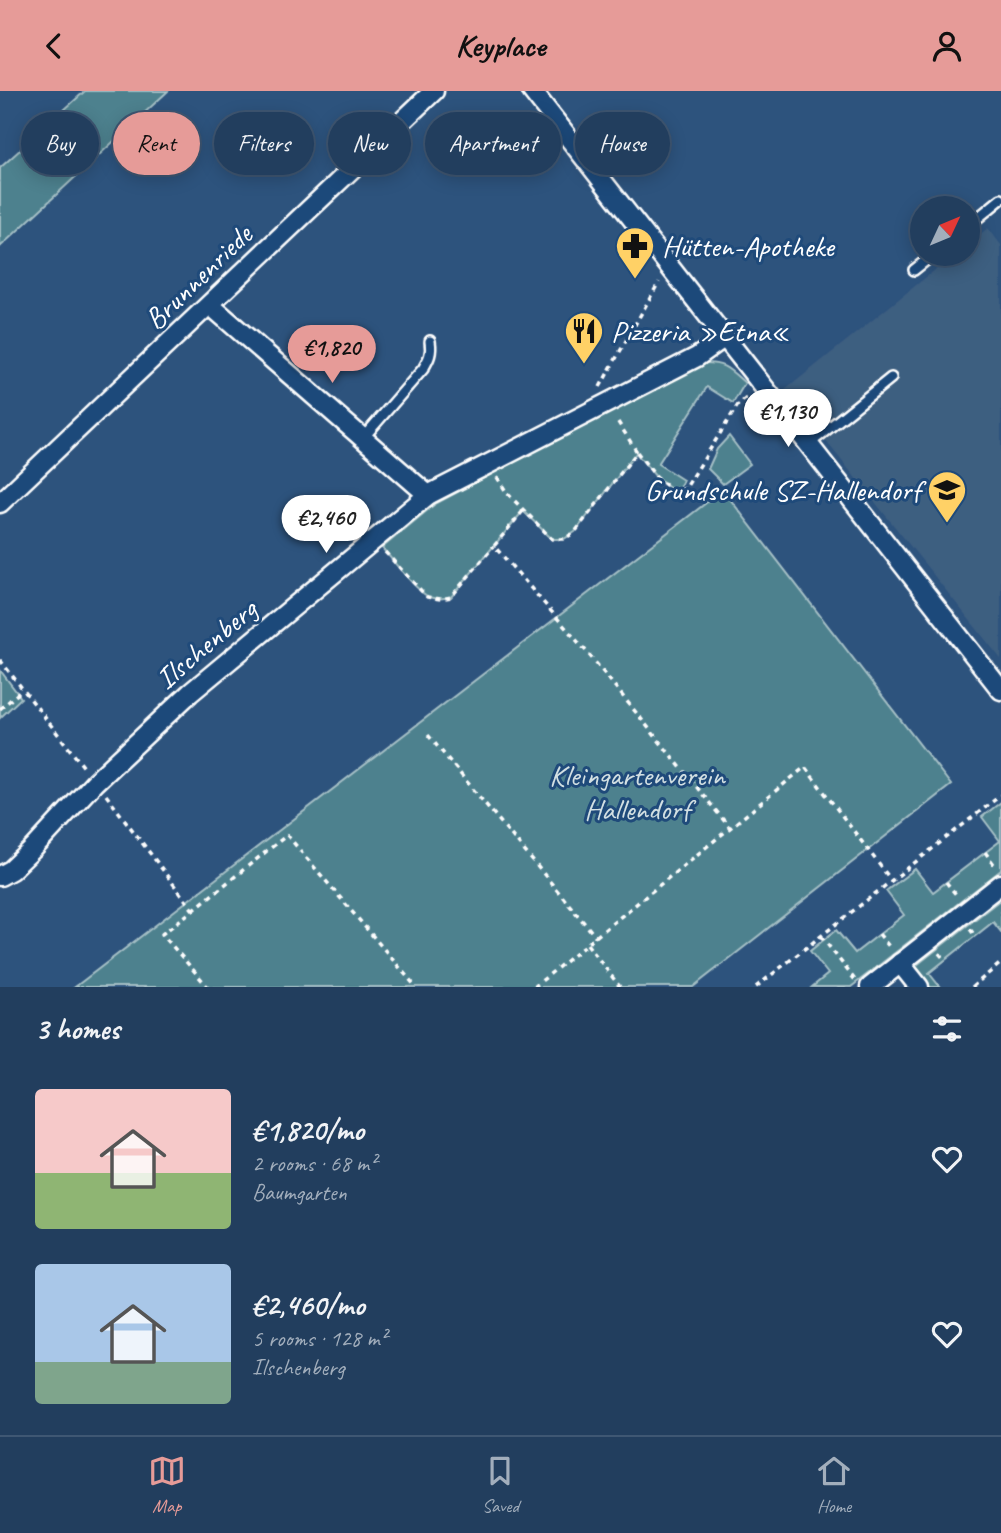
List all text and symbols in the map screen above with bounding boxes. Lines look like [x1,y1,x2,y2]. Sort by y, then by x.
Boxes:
text: Keyplace [456,25,545,66]
icon: back [35,27,73,65]
icon: person [928,27,966,65]
chip: Buy [21,112,99,175]
chip: Rent [113,112,200,175]
chip: Filters [214,112,314,175]
chip: New [328,112,411,175]
chip: Apartment [425,112,561,175]
chip: House [575,112,670,175]
north arrow [910,196,980,266]
map controls [910,196,980,266]
street label: Brunnenriede [136,215,262,338]
pharmacy icon: Hütten-Apotheke [614,225,656,280]
place label: Hütten-Apotheke [662,227,836,265]
restaurant icon: Pizzeria »Etna« [563,310,605,365]
place label: Pizzeria »Etna« [611,312,789,350]
pin: €1,820 [275,325,389,385]
text: €1,820 [304,333,360,362]
pin: €1,130 [731,389,845,449]
text: €1,130 [760,397,816,426]
school or university icon: Grundschule SZ-Hallendorf [926,469,968,524]
place label: Grundschule SZ-Hallendorf [645,471,927,509]
pin: €2,460 [269,496,383,555]
text: €2,460 [298,503,354,532]
street label: Ilschenberg [148,589,266,697]
park label: Kleingartenverein Hallendorf [549,756,726,828]
text: 3 homes [35,1010,120,1048]
icon: filters [928,1010,966,1048]
text: €1,820/mo [252,1111,364,1149]
icon: home [91,1117,175,1201]
icon: heart [928,1140,966,1178]
text: 2 rooms · 68 m² [252,1149,376,1178]
text: Baumgarten [252,1178,347,1207]
text: €2,460/mo [252,1286,365,1324]
icon: home [91,1292,175,1376]
icon: heart [928,1315,966,1353]
text: 5 rooms · 128 m² [252,1324,387,1353]
text: Ilschenberg [252,1353,344,1382]
tab: Map [148,1452,186,1518]
tab: Saved [481,1452,519,1518]
tab: Home [815,1452,853,1518]

